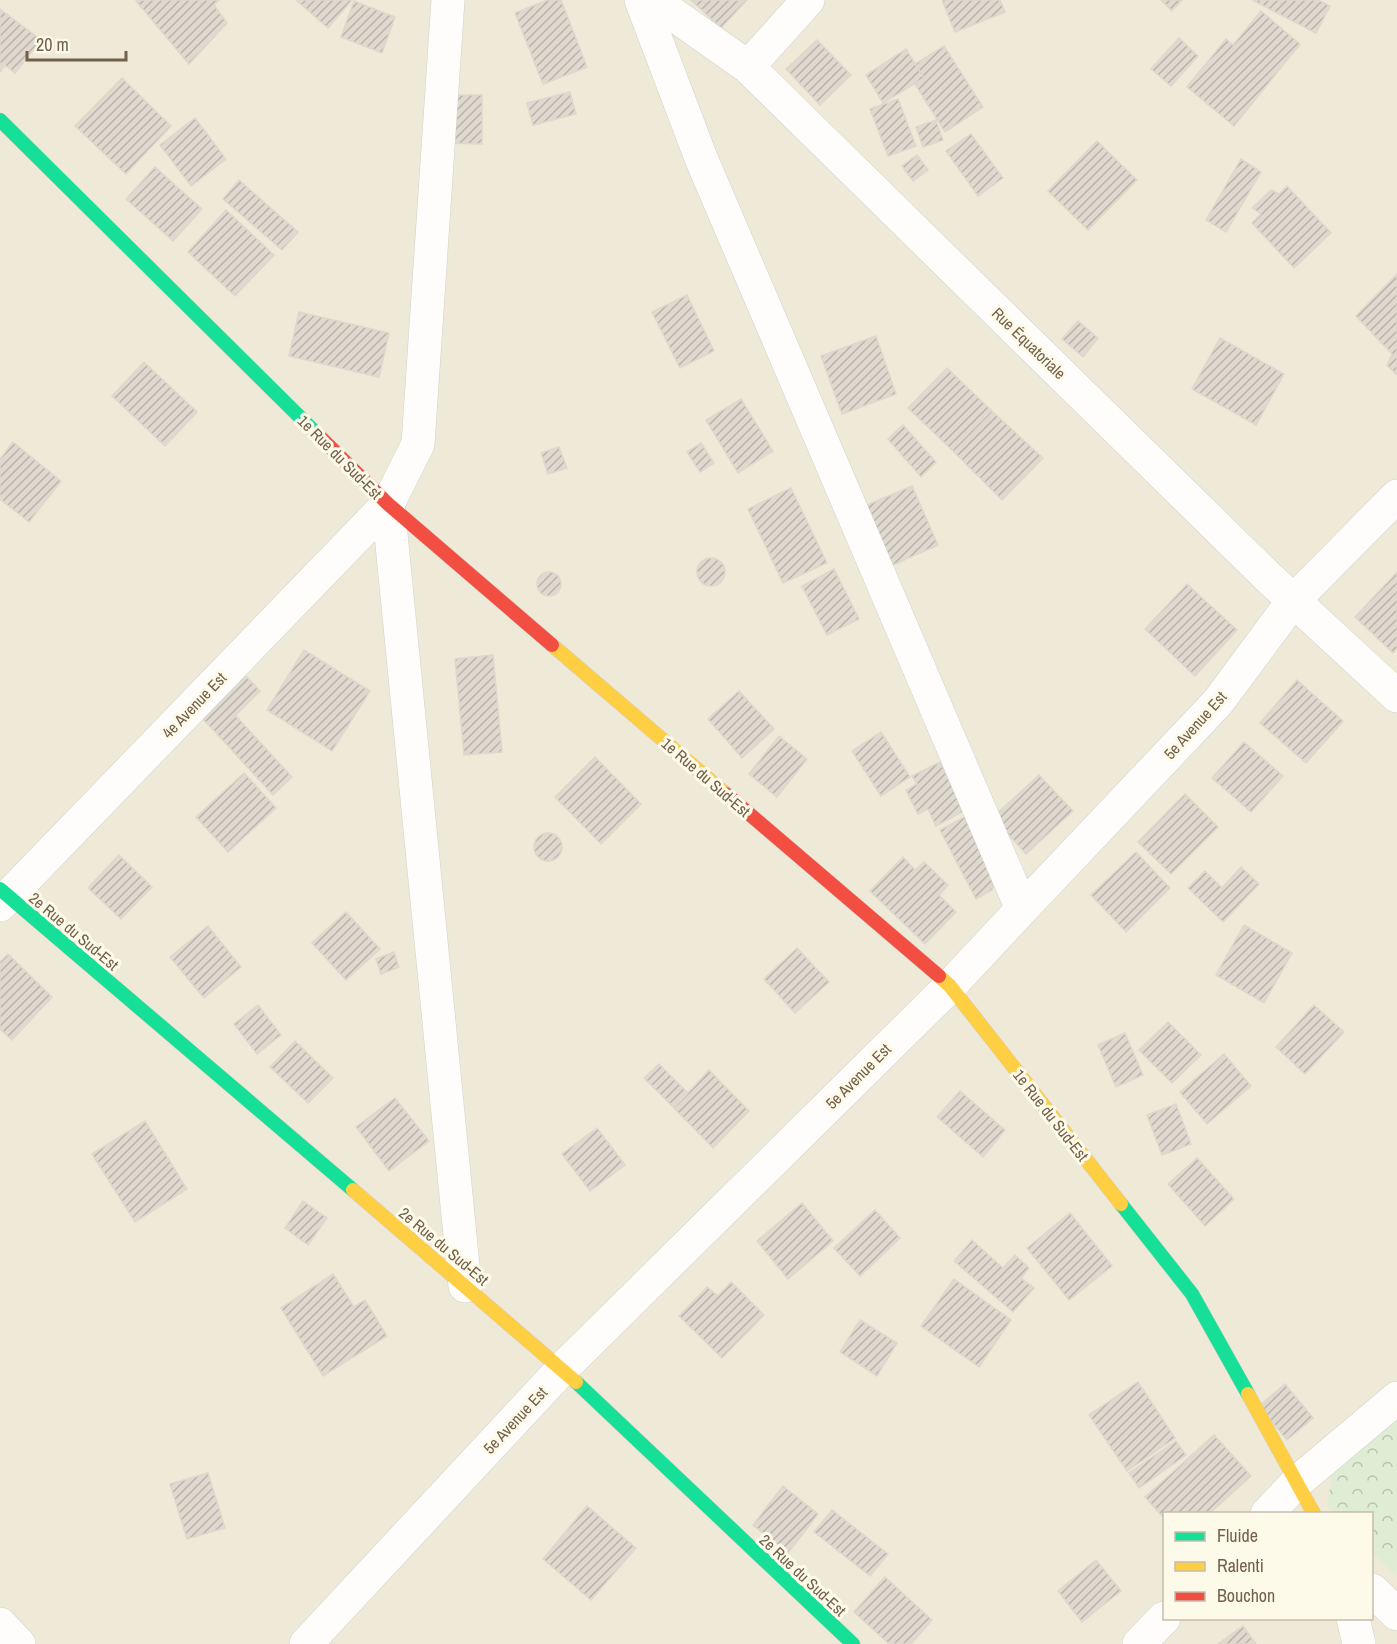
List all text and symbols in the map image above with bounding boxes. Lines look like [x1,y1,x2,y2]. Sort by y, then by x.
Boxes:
scale bar [27,24,126,62]
text: 20 m [36,32,69,57]
street label: Rue Équatoriale [987,302,1071,384]
street label: 1e Rue du Sud-Est [293,410,387,504]
street label: 4e Avenue Est [157,667,231,743]
street label: 5e Avenue Est [1159,686,1232,764]
street label: 1e Rue du Sud-Est [657,732,755,822]
street label: 2e Rue du Sud-Est [24,887,124,975]
street label: 5e Avenue Est [820,1038,896,1114]
street label: 1e Rue du Sud-Est [1008,1065,1094,1166]
street label: 2e Rue du Sud-Est [394,1202,494,1290]
street label: 5e Avenue Est [478,1381,552,1458]
legend [1163,1512,1373,1620]
text: Fluide [1217,1523,1258,1548]
street label: 2e Rue du Sud-Est [755,1529,851,1621]
text: Ralenti [1217,1553,1264,1578]
text: Bouchon [1217,1583,1275,1608]

